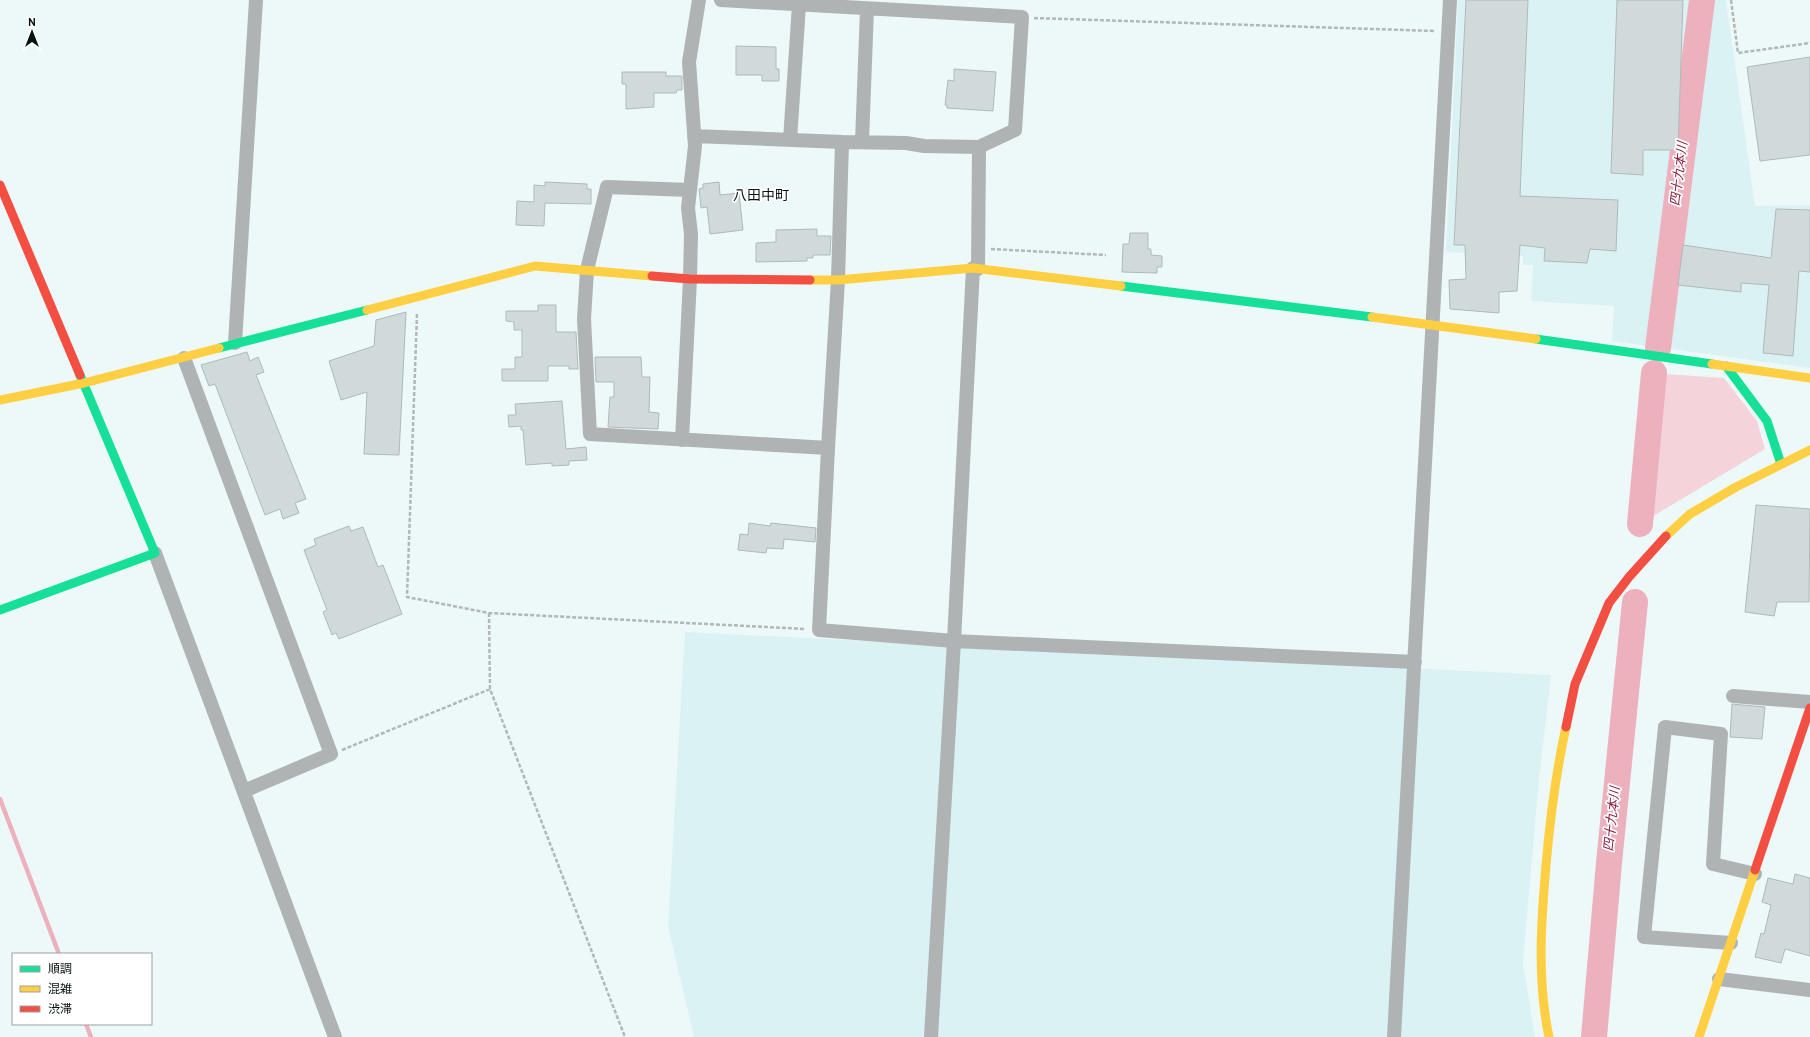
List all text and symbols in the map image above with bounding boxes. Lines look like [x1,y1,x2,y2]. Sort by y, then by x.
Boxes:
north arrow [12,12,52,52]
text: N [28,16,36,30]
water label: 四十九本川 [1668,139,1692,207]
district label: 八田中町 [733,188,789,205]
water label: 四十九本川 [1602,784,1625,852]
legend [12,953,152,1025]
text: 順調 [48,962,72,978]
text: 混雑 [48,982,72,998]
text: 渋滞 [48,1002,72,1018]

